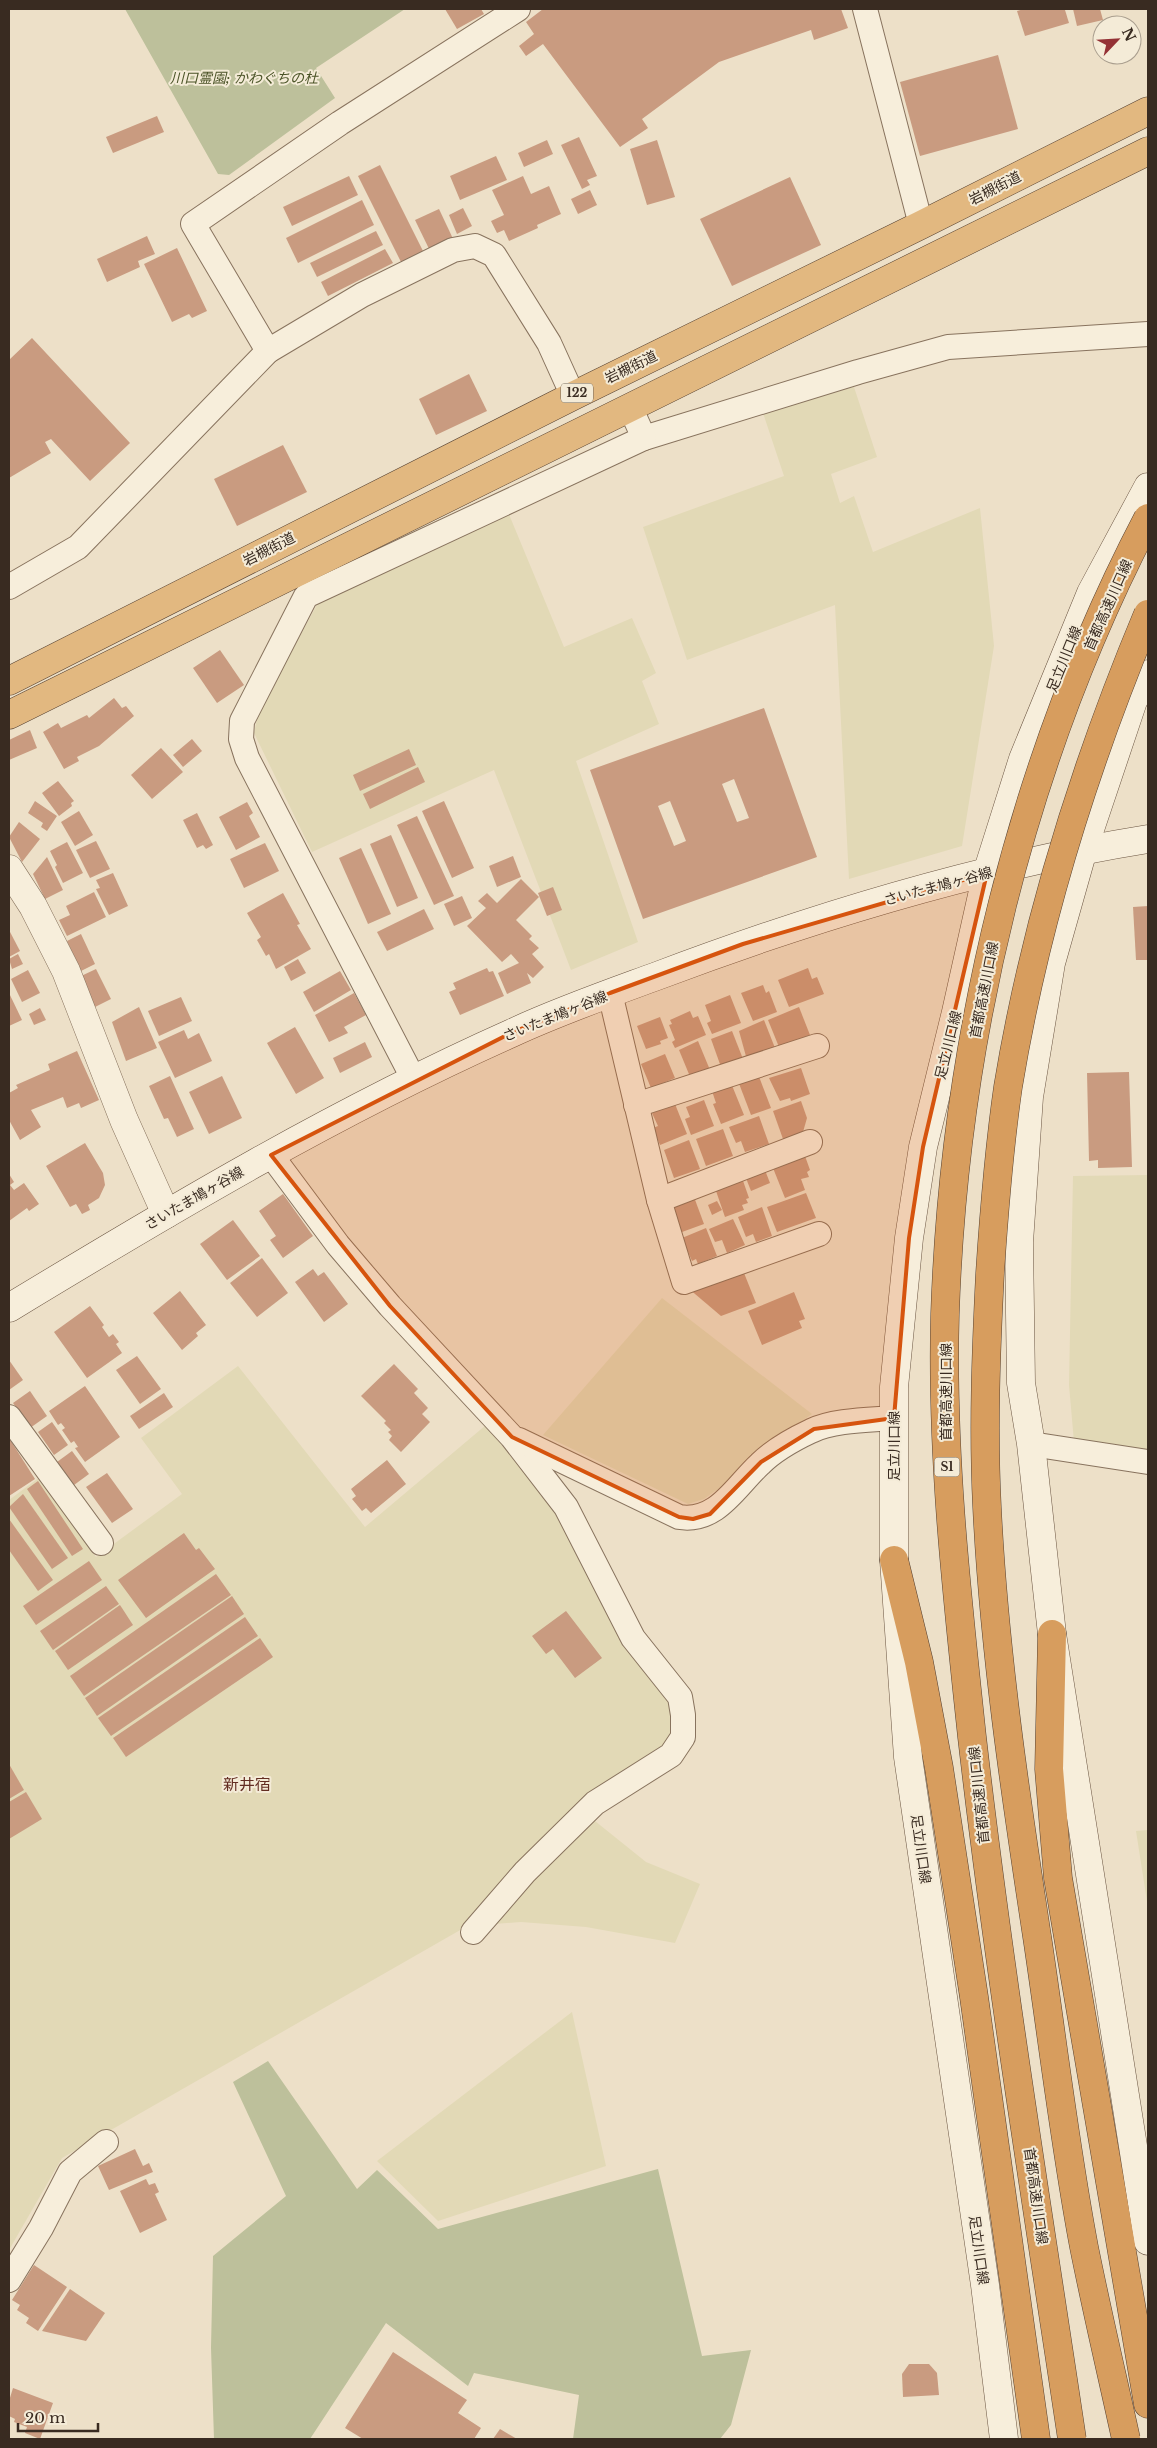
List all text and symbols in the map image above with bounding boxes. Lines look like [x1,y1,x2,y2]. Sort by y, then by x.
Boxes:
north arrow [1092,15,1142,65]
text: N [1118,25,1140,44]
park label: 川口霊園; かわぐちの杜 [170,69,319,87]
street label: 岩槻街道 [966,167,1024,209]
street label: 岩槻街道 [602,347,660,387]
road number: 122 [561,383,593,402]
street label: 岩槻街道 [240,528,298,570]
street label: 首都高速川口線 [1080,557,1136,653]
street label: 足立川口線 [1043,623,1085,695]
street label: さいたま鳩ヶ谷線 [882,863,994,909]
street label: 首都高速川口線 [966,940,1002,1040]
street label: さいたま鳩ヶ谷線 [500,987,610,1045]
street label: 足立川口線 [931,1009,965,1081]
street label: さいたま鳩ヶ谷線 [141,1162,247,1234]
street label: 首都高速川口線 [937,1343,955,1441]
street label: 足立川口線 [885,1411,903,1481]
road number: S1 [934,1458,960,1476]
street label: 首都高速川口線 [965,1745,993,1845]
district label: 新井宿 [223,1774,271,1794]
street label: 足立川口線 [907,1813,935,1885]
street label: 首都高速川口線 [1020,2146,1052,2246]
street label: 足立川口線 [965,2214,993,2286]
scale bar [18,2400,98,2432]
text: 20 m [25,2408,65,2427]

